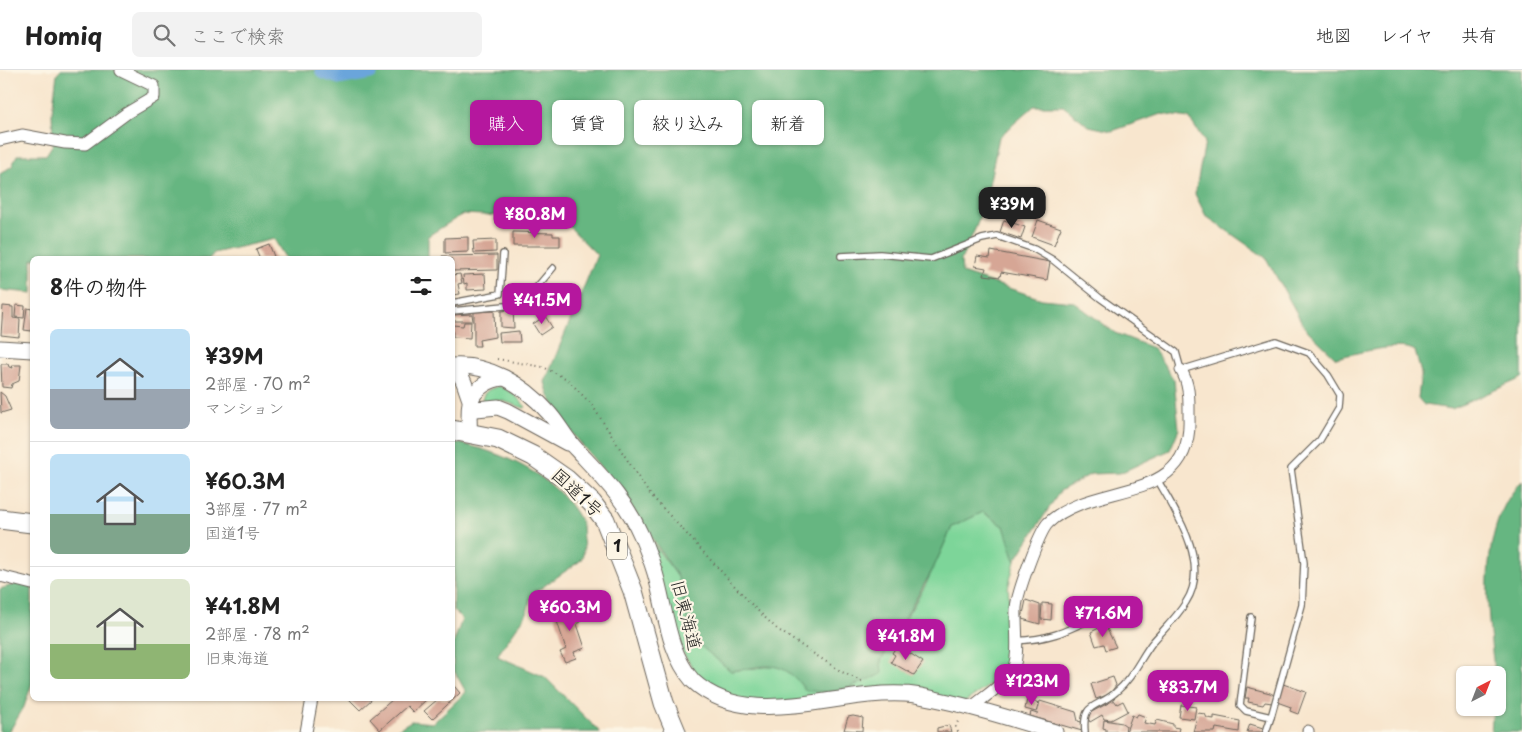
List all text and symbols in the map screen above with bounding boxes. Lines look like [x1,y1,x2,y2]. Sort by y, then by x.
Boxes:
search box [132,12,482,57]
text: Homiq [25,17,102,53]
icon: search [150,21,178,49]
text: ここで検索 [190,21,285,49]
text: 地図 [1316,21,1352,48]
text: レイヤ [1380,21,1433,48]
text: 共有 [1461,21,1497,48]
chip: 購入 [470,100,542,145]
chip: 賃貸 [552,100,624,145]
chip: 絞り込み [634,100,742,145]
chip: 新着 [752,100,824,145]
pin: ¥39M [982,186,1042,229]
text: ¥39M [990,191,1034,215]
pin: ¥80.8M [494,196,576,239]
text: ¥80.8M [505,201,566,225]
text: 8件の物件 [50,270,147,302]
icon: filters [407,272,435,300]
pin: ¥41.5M [501,282,583,325]
text: ¥41.5M [513,287,571,311]
text: ¥39M [205,339,264,371]
icon: home [90,349,150,409]
text: 2部屋 · 70 m² [205,371,311,395]
text: マンション [205,395,284,419]
street label: 国道1号 [546,461,610,523]
text: ¥60.3M [205,464,285,496]
icon: home [90,474,150,534]
text: 3部屋 · 77 m² [205,496,308,520]
text: 国道1号 [205,520,260,544]
road number: 1 [607,532,627,560]
street label: 旧東海道 [665,576,710,653]
text: ¥41.8M [205,589,280,621]
pin: ¥60.3M [529,590,611,632]
text: ¥60.3M [539,594,601,618]
pin: ¥71.6M [1062,596,1144,638]
icon: home [90,599,150,659]
text: ¥71.6M [1075,600,1131,624]
pin: ¥41.8M [865,618,947,661]
text: 2部屋 · 78 m² [205,621,310,645]
text: ¥41.8M [877,623,935,647]
text: 旧東海道 [205,645,269,669]
pin: ¥123M [997,664,1067,706]
north arrow [1456,666,1506,716]
map controls [1456,666,1506,716]
text: ¥123M [1005,668,1059,692]
pin: ¥83.7M [1147,670,1229,712]
text: ¥83.7M [1159,674,1217,698]

